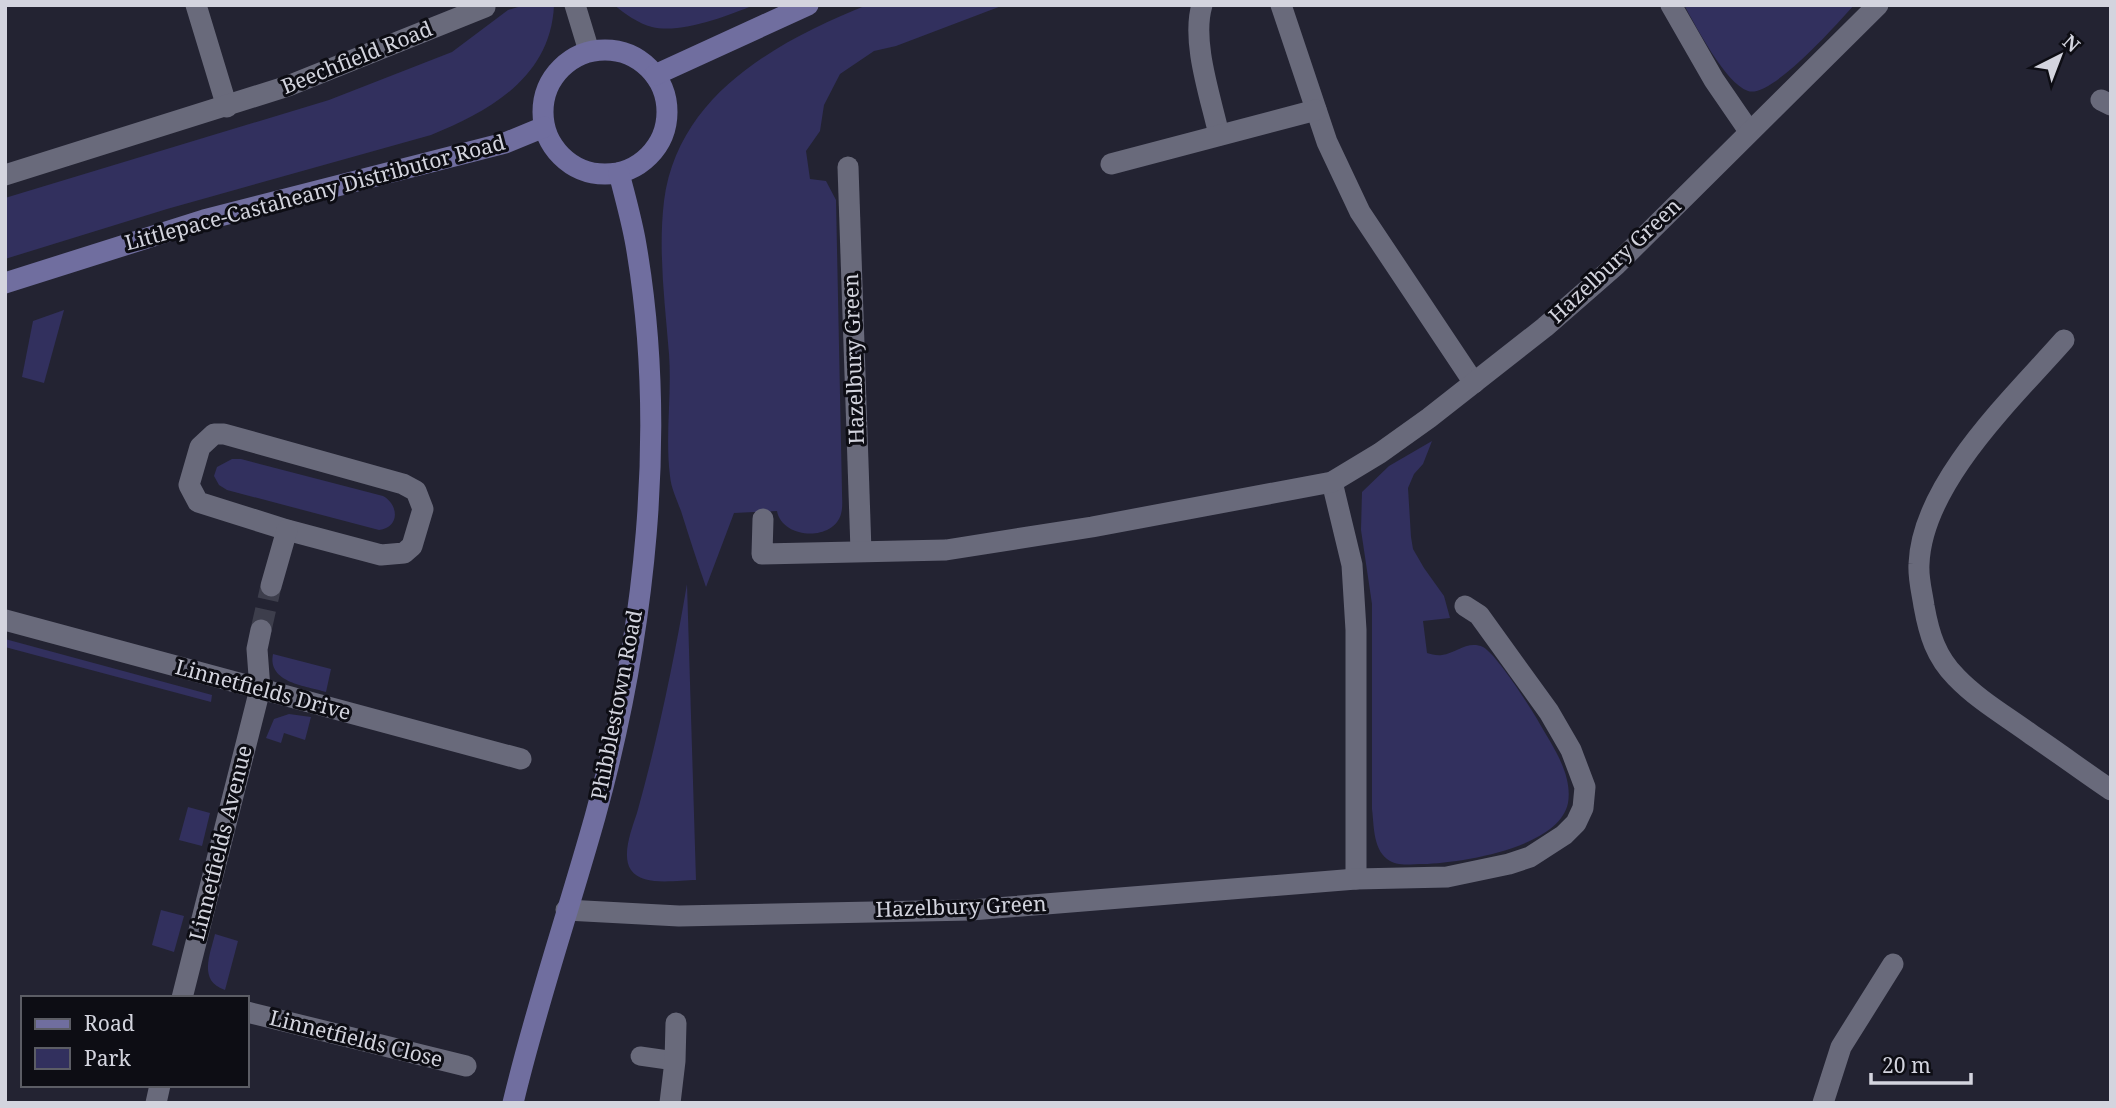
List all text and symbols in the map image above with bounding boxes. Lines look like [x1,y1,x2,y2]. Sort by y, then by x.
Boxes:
street label: Beechfield Road [277,14,436,100]
north arrow [2025,21,2095,91]
text: N [2057,29,2086,58]
street label: Littlepace-Castaheany Distributor Road [122,128,508,256]
street label: Hazelbury Green [1542,192,1687,329]
street label: Hazelbury Green [836,273,870,445]
street label: Phibblestown Road [584,607,648,802]
street label: Linnetfields Drive [173,652,354,726]
street label: Linnetfields Avenue [182,742,258,943]
street label: Hazelbury Green [875,889,1047,923]
legend [21,996,248,1087]
street label: Linnetfields Close [267,1003,446,1073]
text: Road [84,1009,135,1037]
scale bar [1871,1042,1971,1086]
text: Park [84,1044,131,1072]
text: 20 m [1882,1051,1931,1079]

